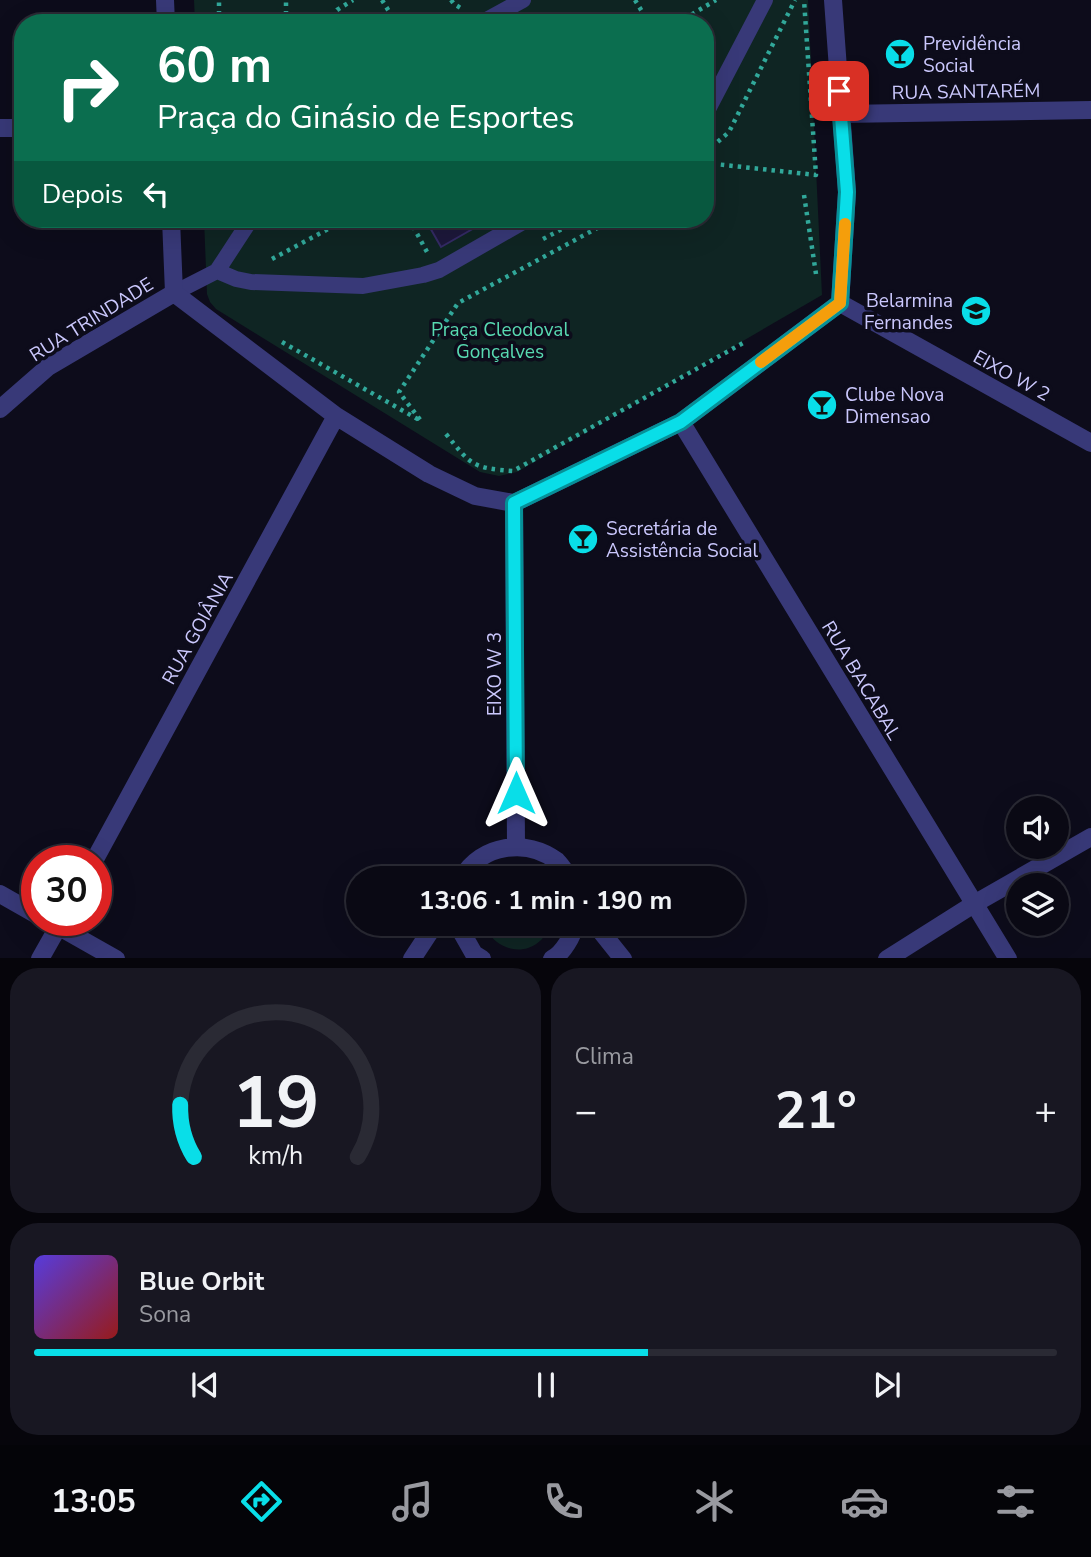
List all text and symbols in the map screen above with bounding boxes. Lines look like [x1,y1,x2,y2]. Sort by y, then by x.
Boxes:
place label: Previdência Social [923,31,1021,79]
text: 60 m [157,32,272,99]
bar icon: Previdência Social [883,37,917,71]
icon: right [42,42,133,133]
pin [809,61,869,121]
icon: arrive [820,72,858,110]
street label: RUA SANTARÉM [891,78,1041,106]
text: Praça do Ginásio de Esportes [157,96,574,139]
icon: left [137,175,175,213]
text: Depois [42,177,123,212]
street label: RUA TRINDADE [25,271,158,368]
place label: Belarmina Fernandes [864,288,953,336]
school or university icon: Belarmina Fernandes [959,294,993,328]
park label: Praça Cleodoval Gonçalves [431,317,569,365]
street label: EIXO W 2 [968,344,1055,408]
place label: Clube Nova Dimensao [845,382,944,430]
bar icon: Clube Nova Dimensao [805,388,839,422]
place label: Secretária de Assistência Social [606,516,759,564]
bar icon: Secretária de Assistência Social [566,522,600,556]
street label: RUA GOIÂNIA [156,567,240,689]
street label: RUA BACABAL [815,616,907,746]
street label: EIXO W 3 [482,632,508,716]
position arrow [479,756,553,830]
map controls [1006,796,1069,936]
button: sound [1006,796,1069,859]
speed limit sign: 30 [21,845,112,936]
button: layers [1006,873,1069,936]
text: 13:06 · 1 min · 190 m [419,883,672,918]
text: Clima [575,1041,634,1072]
text: 19 [232,1053,319,1153]
text: 21° [775,1075,857,1146]
text: − [575,1086,597,1137]
text: + [1034,1086,1057,1137]
text: km/h [248,1138,303,1172]
text: Blue Orbit [139,1264,264,1299]
text: Sona [139,1299,191,1330]
icon: previous [186,1366,224,1404]
icon: pause [527,1366,565,1404]
icon: next [868,1366,906,1404]
icon: directions [237,1477,286,1526]
icon: music [388,1477,437,1526]
icon: phone [539,1477,588,1526]
icon: climate [690,1477,739,1526]
icon: car [840,1477,889,1526]
icon: filters [991,1477,1040,1526]
text: 13:05 [51,1480,136,1523]

